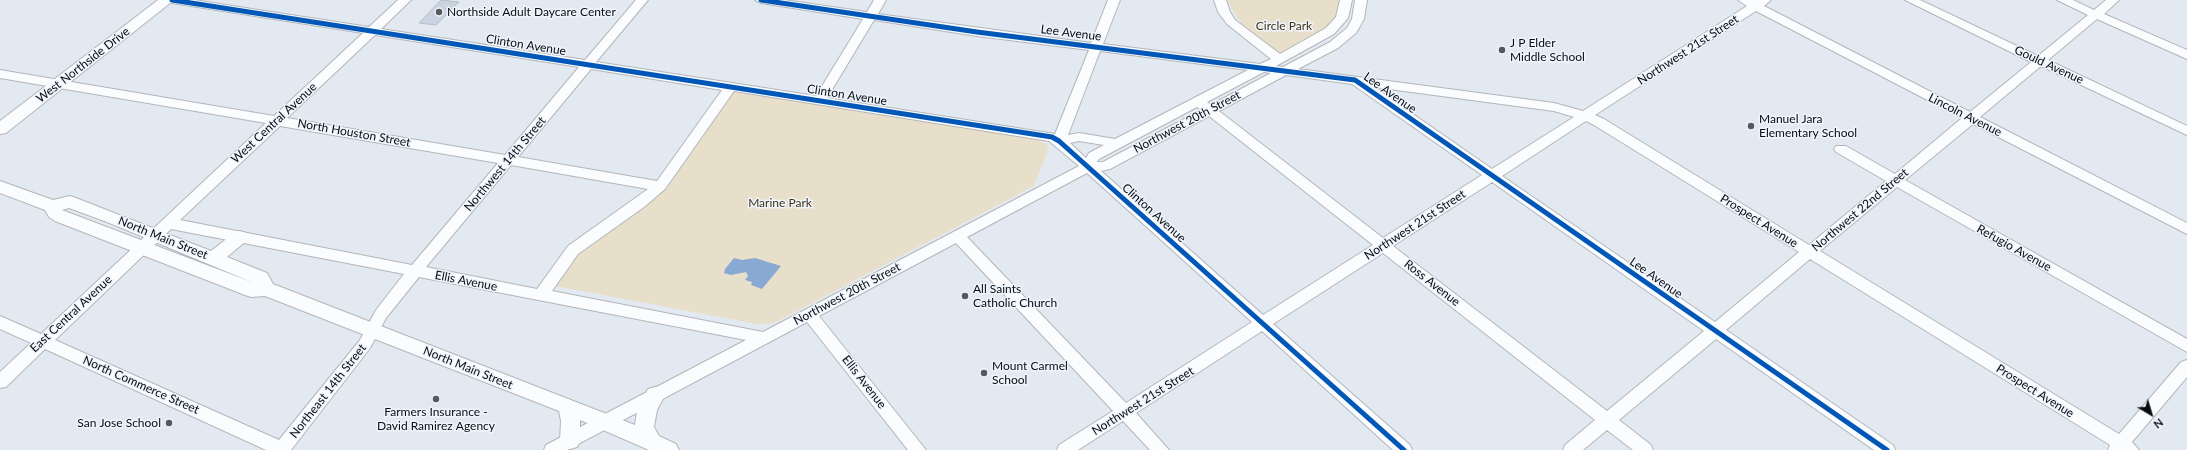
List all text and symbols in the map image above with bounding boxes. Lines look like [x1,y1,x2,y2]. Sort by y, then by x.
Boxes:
place label: Northside Adult Daycare Center [447,5,616,19]
marker: Northside Adult Daycare Center [434,7,444,17]
street label: Northwest 21st Street [1635,12,1741,88]
park label: Circle Park [1256,19,1312,33]
street label: Lee Avenue [1040,22,1102,44]
street label: West Northside Drive [33,24,133,106]
street label: Clinton Avenue [485,32,567,58]
place label: J P Elder Middle School [1510,36,1585,64]
street label: Gould Avenue [2012,43,2086,87]
marker: J P Elder Middle School [1497,45,1507,55]
street label: Lee Avenue [1361,70,1419,116]
street label: West Central Avenue [228,80,320,166]
street label: Clinton Avenue [806,82,888,108]
street label: Northwest 20th Street [1131,88,1243,156]
street label: Lincoln Avenue [1926,90,2004,140]
place label: Manuel Jara Elementary School [1759,112,1857,140]
street label: Northwest 14th Street [461,114,549,214]
street label: North Houston Street [296,116,412,150]
marker: Manuel Jara Elementary School [1746,121,1756,131]
street label: Northwest 22nd Street [1809,165,1911,255]
street label: Clinton Avenue [1119,181,1189,245]
street label: Northwest 21st Street [1362,187,1468,263]
street label: Prospect Avenue [1717,191,1801,251]
park label: Marine Park [748,196,812,210]
street label: North Main Street [116,213,210,263]
street label: Refugio Avenue [1974,222,2054,274]
street label: Lee Avenue [1627,255,1685,301]
street label: Ross Avenue [1401,257,1463,309]
street label: Northwest 20th Street [791,260,903,328]
street label: Ellis Avenue [434,268,498,294]
street label: East Central Avenue [27,272,115,356]
place label: All Saints Catholic Church [973,282,1057,310]
marker: All Saints Catholic Church [960,291,970,301]
street label: Northeast 14th Street [287,341,369,441]
street label: North Main Street [421,343,515,393]
street label: North Commerce Street [81,353,201,417]
street label: Ellis Avenue [839,353,889,411]
place label: Mount Carmel School [992,359,1068,387]
street label: Prospect Avenue [1993,361,2077,421]
street label: Northwest 21st Street [1089,364,1197,438]
marker: Mount Carmel School [979,368,989,378]
marker: Farmers Insurance - David Ramirez Agency [431,394,441,404]
north arrow [2131,394,2171,434]
place label: Farmers Insurance - David Ramirez Agency [377,405,495,433]
place label: San Jose School [77,416,161,430]
text: N [2151,416,2166,432]
marker: San Jose School [164,418,174,428]

